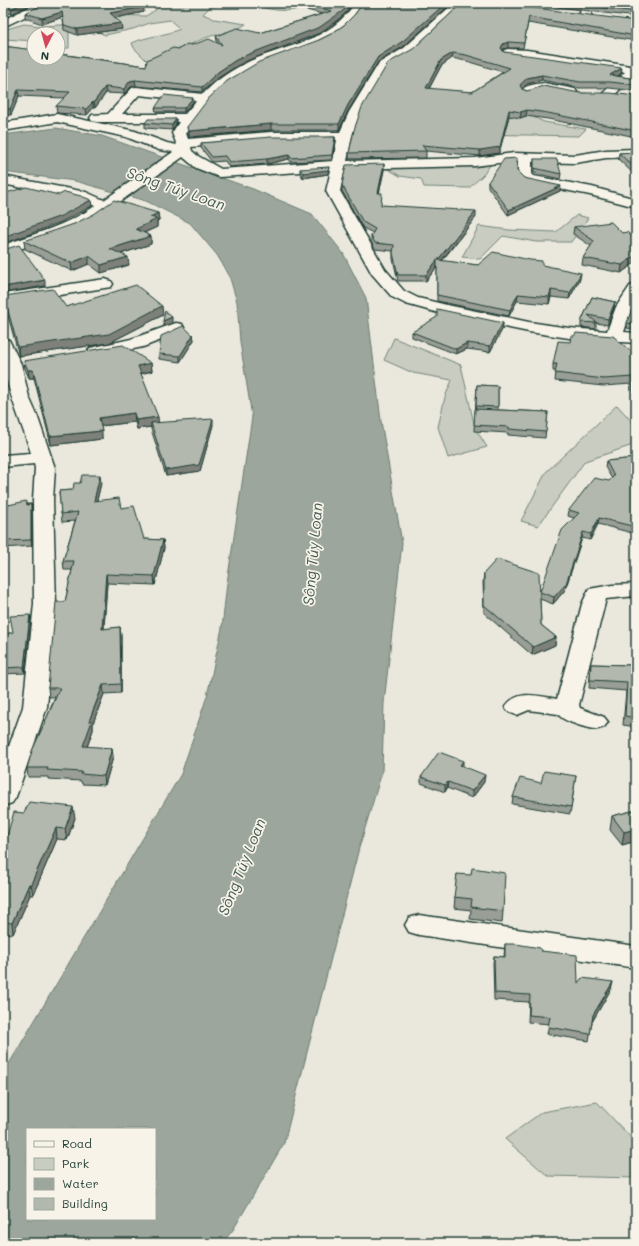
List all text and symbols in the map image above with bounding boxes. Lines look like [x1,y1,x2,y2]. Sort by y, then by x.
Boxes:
north arrow [26,26,66,66]
text: N [40,49,50,64]
water label: Sông Túy Loan [124,162,228,214]
water label: Sông Túy Loan [298,502,326,606]
water label: Sông Túy Loan [213,815,270,918]
legend [26,1128,156,1220]
text: Road [62,1135,92,1151]
text: Park [62,1155,89,1171]
text: Water [62,1175,99,1191]
text: Building [62,1195,108,1211]

